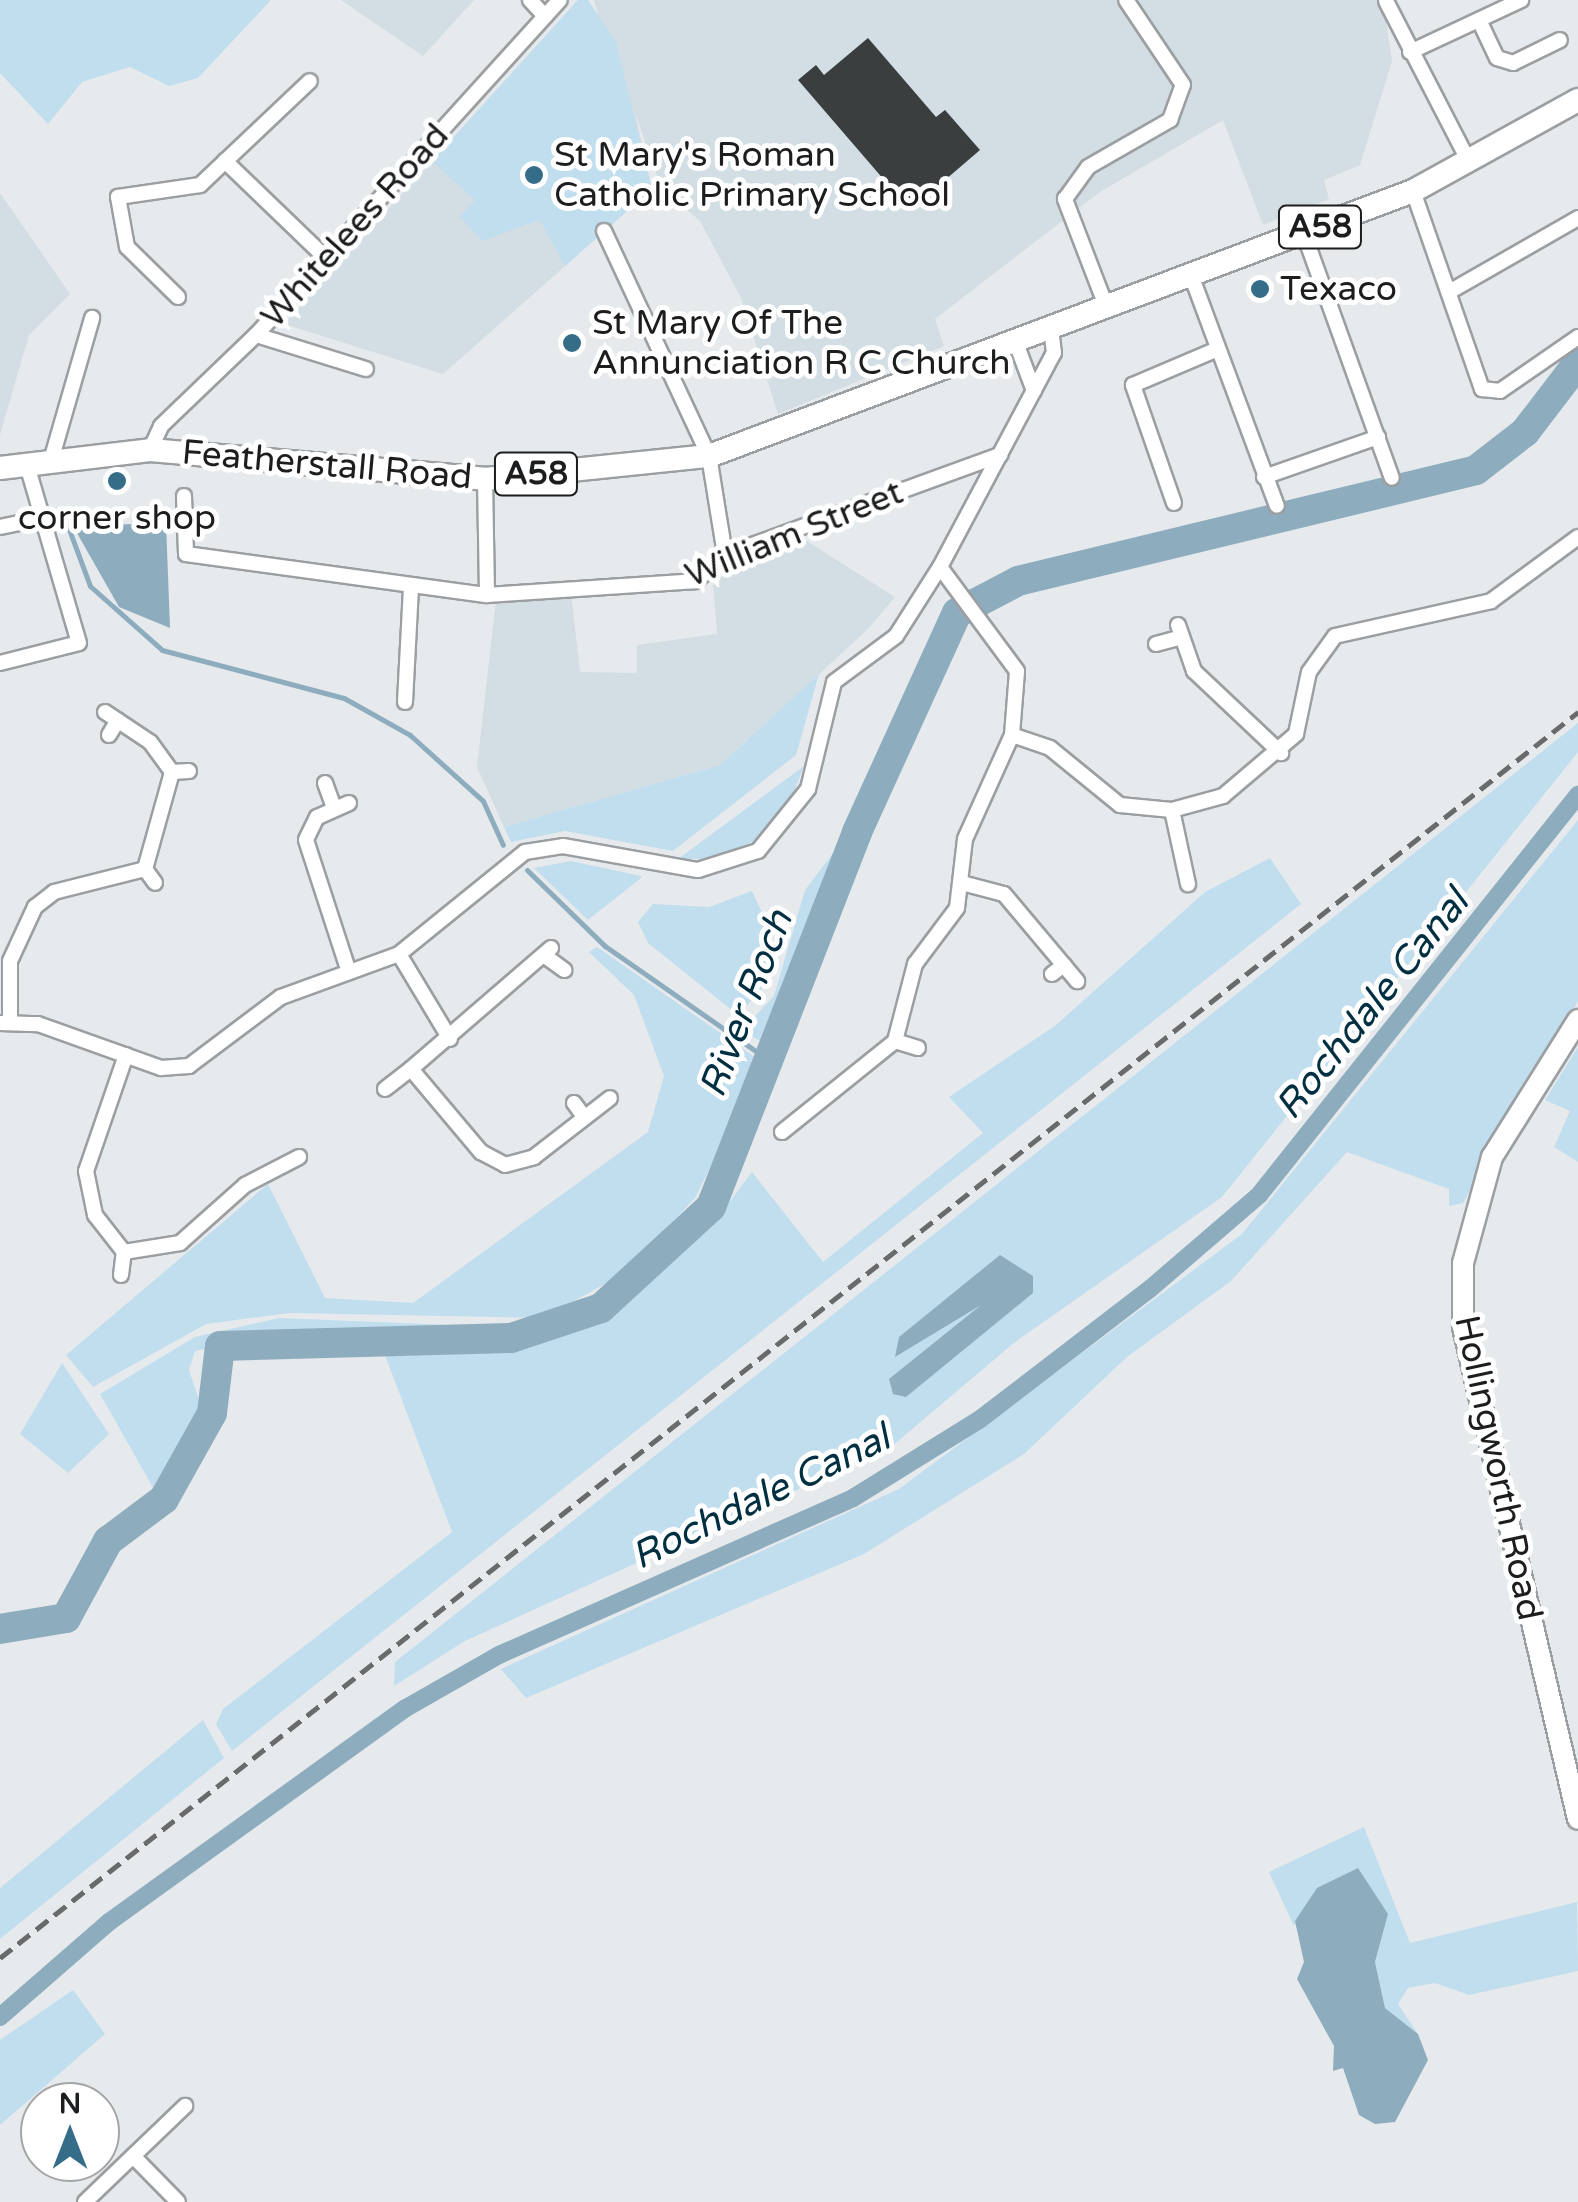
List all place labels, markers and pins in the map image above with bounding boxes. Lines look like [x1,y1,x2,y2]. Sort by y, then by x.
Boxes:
place label: St Mary's Roman Catholic Primary School [554,134,950,216]
marker: St Mary's Roman Catholic Primary School [523,164,545,186]
place label: Texaco [1280,268,1397,310]
marker: Texaco [1249,278,1271,300]
place label: St Mary Of The Annunciation R C Church [592,302,1011,384]
marker: St Mary Of The Annunciation R C Church [561,332,583,354]
marker: corner shop [106,470,128,492]
place label: corner shop [18,497,216,539]

